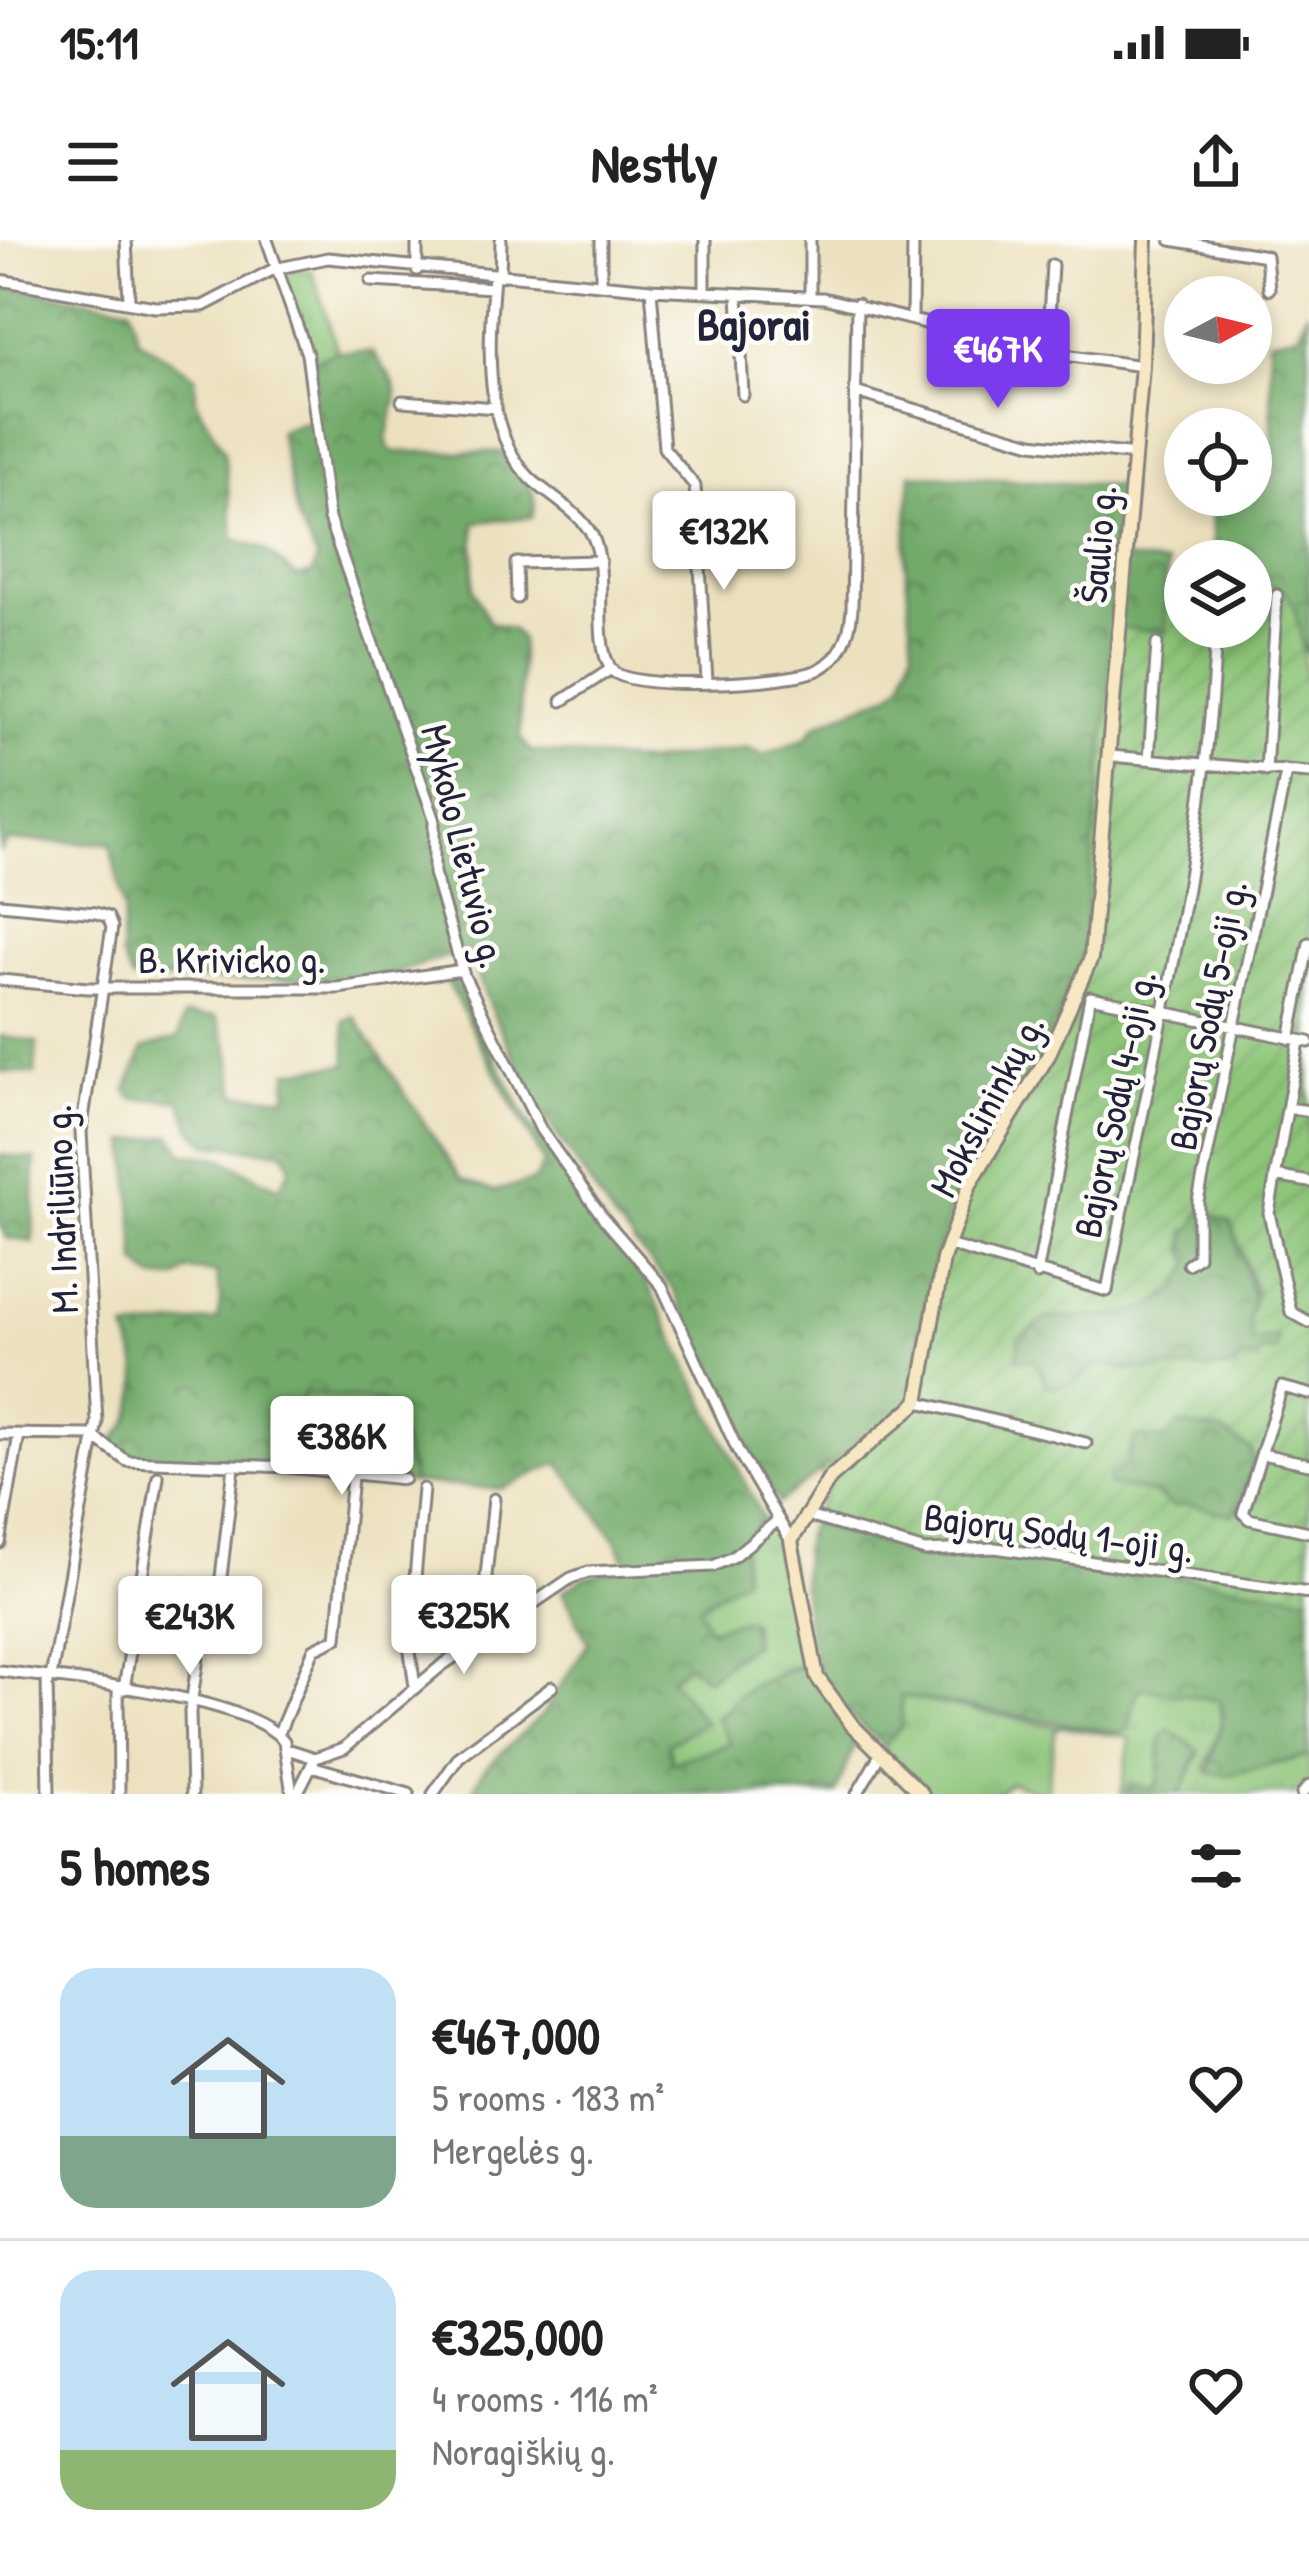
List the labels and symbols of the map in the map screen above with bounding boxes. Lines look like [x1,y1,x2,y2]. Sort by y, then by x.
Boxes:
north arrow [1164,276,1272,384]
district label: Bajorai [697,293,811,354]
pin: €467K [914,309,1082,411]
street label: Šaulio g. [1065,483,1129,605]
pin: €132K [640,491,808,593]
street label: Mykolo Lietuvio g. [409,719,521,973]
street label: Bajorų Sodų 5-oji g. [1155,876,1259,1154]
street label: B. Krivicko g. [138,932,326,985]
street label: Bajorų Sodų 4-oji g. [1060,966,1168,1242]
street label: Mokslininkų g. [916,1004,1056,1206]
street label: M. Indriliūno g. [30,1104,90,1314]
pin: €386K [258,1396,426,1498]
street label: Bajorų Sodų 1-oji g. [921,1489,1197,1575]
pin: €325K [380,1575,548,1677]
pin: €243K [106,1576,274,1678]

